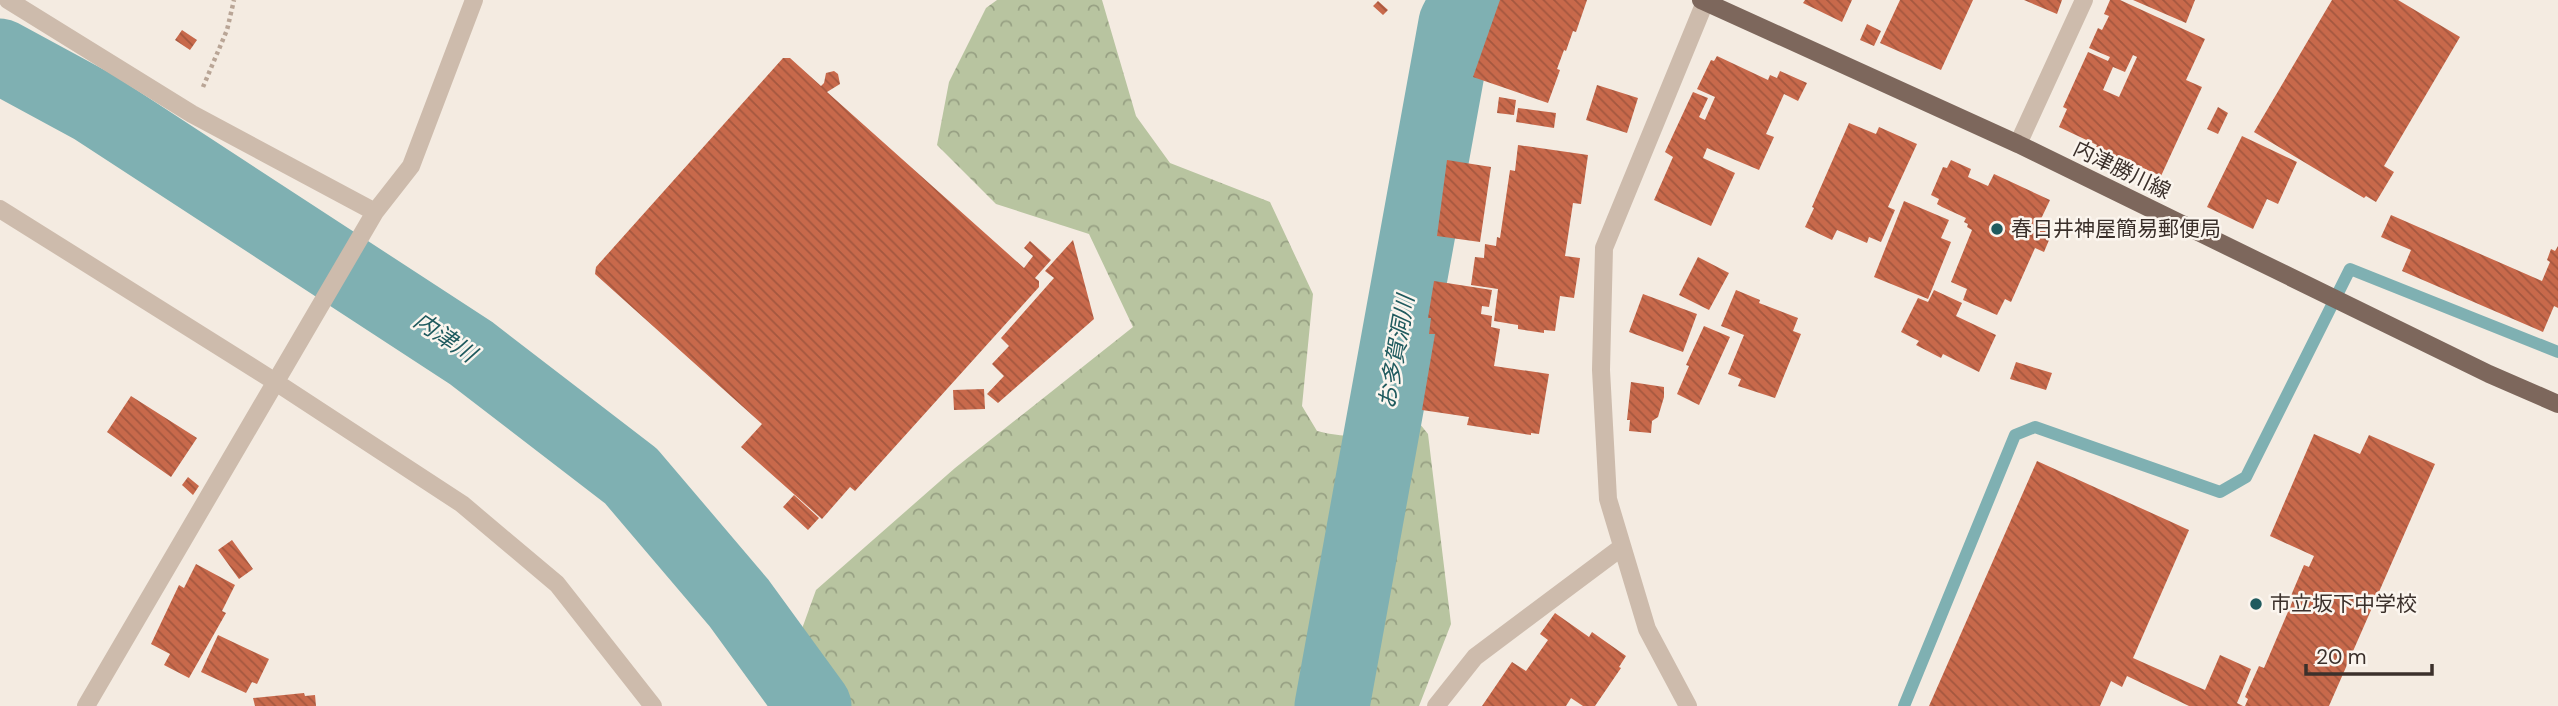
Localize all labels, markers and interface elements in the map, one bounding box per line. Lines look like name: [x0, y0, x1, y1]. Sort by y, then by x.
street label: 内津勝川線: [2069, 134, 2175, 206]
place label: 春日井神屋簡易郵便局: [2011, 215, 2221, 243]
marker: 春日井神屋簡易郵便局: [1989, 221, 2005, 237]
water label: お多賀洞川: [1371, 290, 1421, 411]
water label: 内津川: [408, 305, 484, 370]
place label: 市立坂下中学校: [2270, 590, 2417, 618]
marker: 市立坂下中学校: [2248, 596, 2264, 612]
scale bar: [2306, 632, 2432, 676]
text: 20 m: [2316, 643, 2367, 671]

